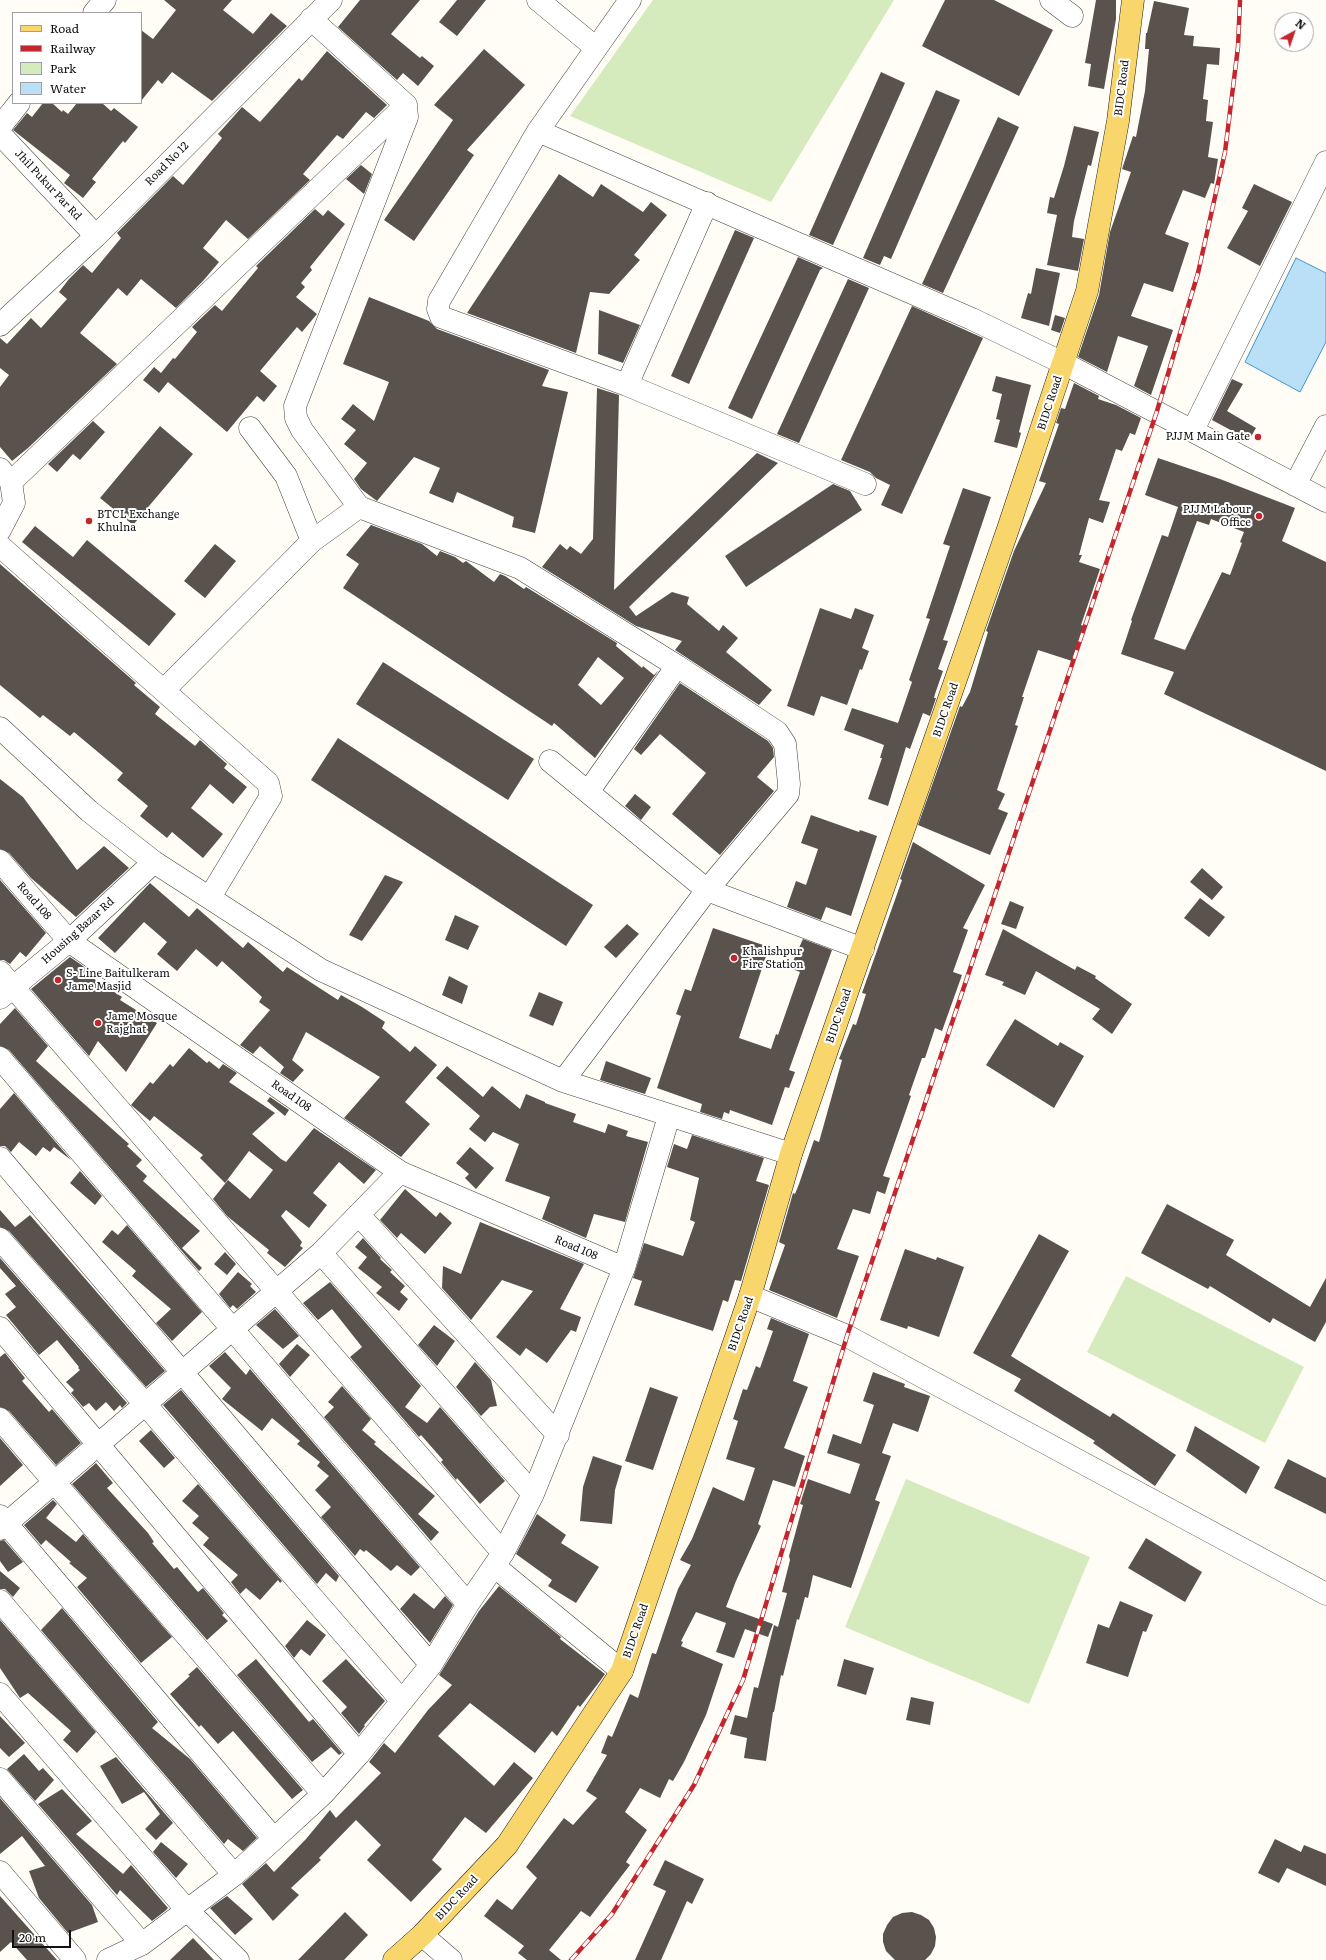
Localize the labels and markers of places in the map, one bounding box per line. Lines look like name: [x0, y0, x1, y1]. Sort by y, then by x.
place label: PJJM Main Gate: [1166, 430, 1250, 444]
marker: PJJM Main Gate: [1253, 432, 1263, 442]
place label: PJJM Labour Office: [1183, 503, 1251, 529]
place label: BTCL Exchange Khulna: [97, 508, 179, 534]
marker: PJJM Labour Office: [1254, 511, 1264, 521]
marker: BTCL Exchange Khulna: [84, 516, 94, 526]
place label: Khalishpur Fire Station: [742, 945, 804, 971]
marker: Khalishpur Fire Station: [729, 953, 739, 963]
place label: S- Line Baitulkeram Jame Masjid: [66, 967, 170, 993]
marker: S- Line Baitulkeram Jame Masjid: [53, 975, 63, 985]
place label: Jame Mosque Rajghat: [106, 1010, 177, 1036]
marker: Jame Mosque Rajghat: [93, 1018, 103, 1028]

